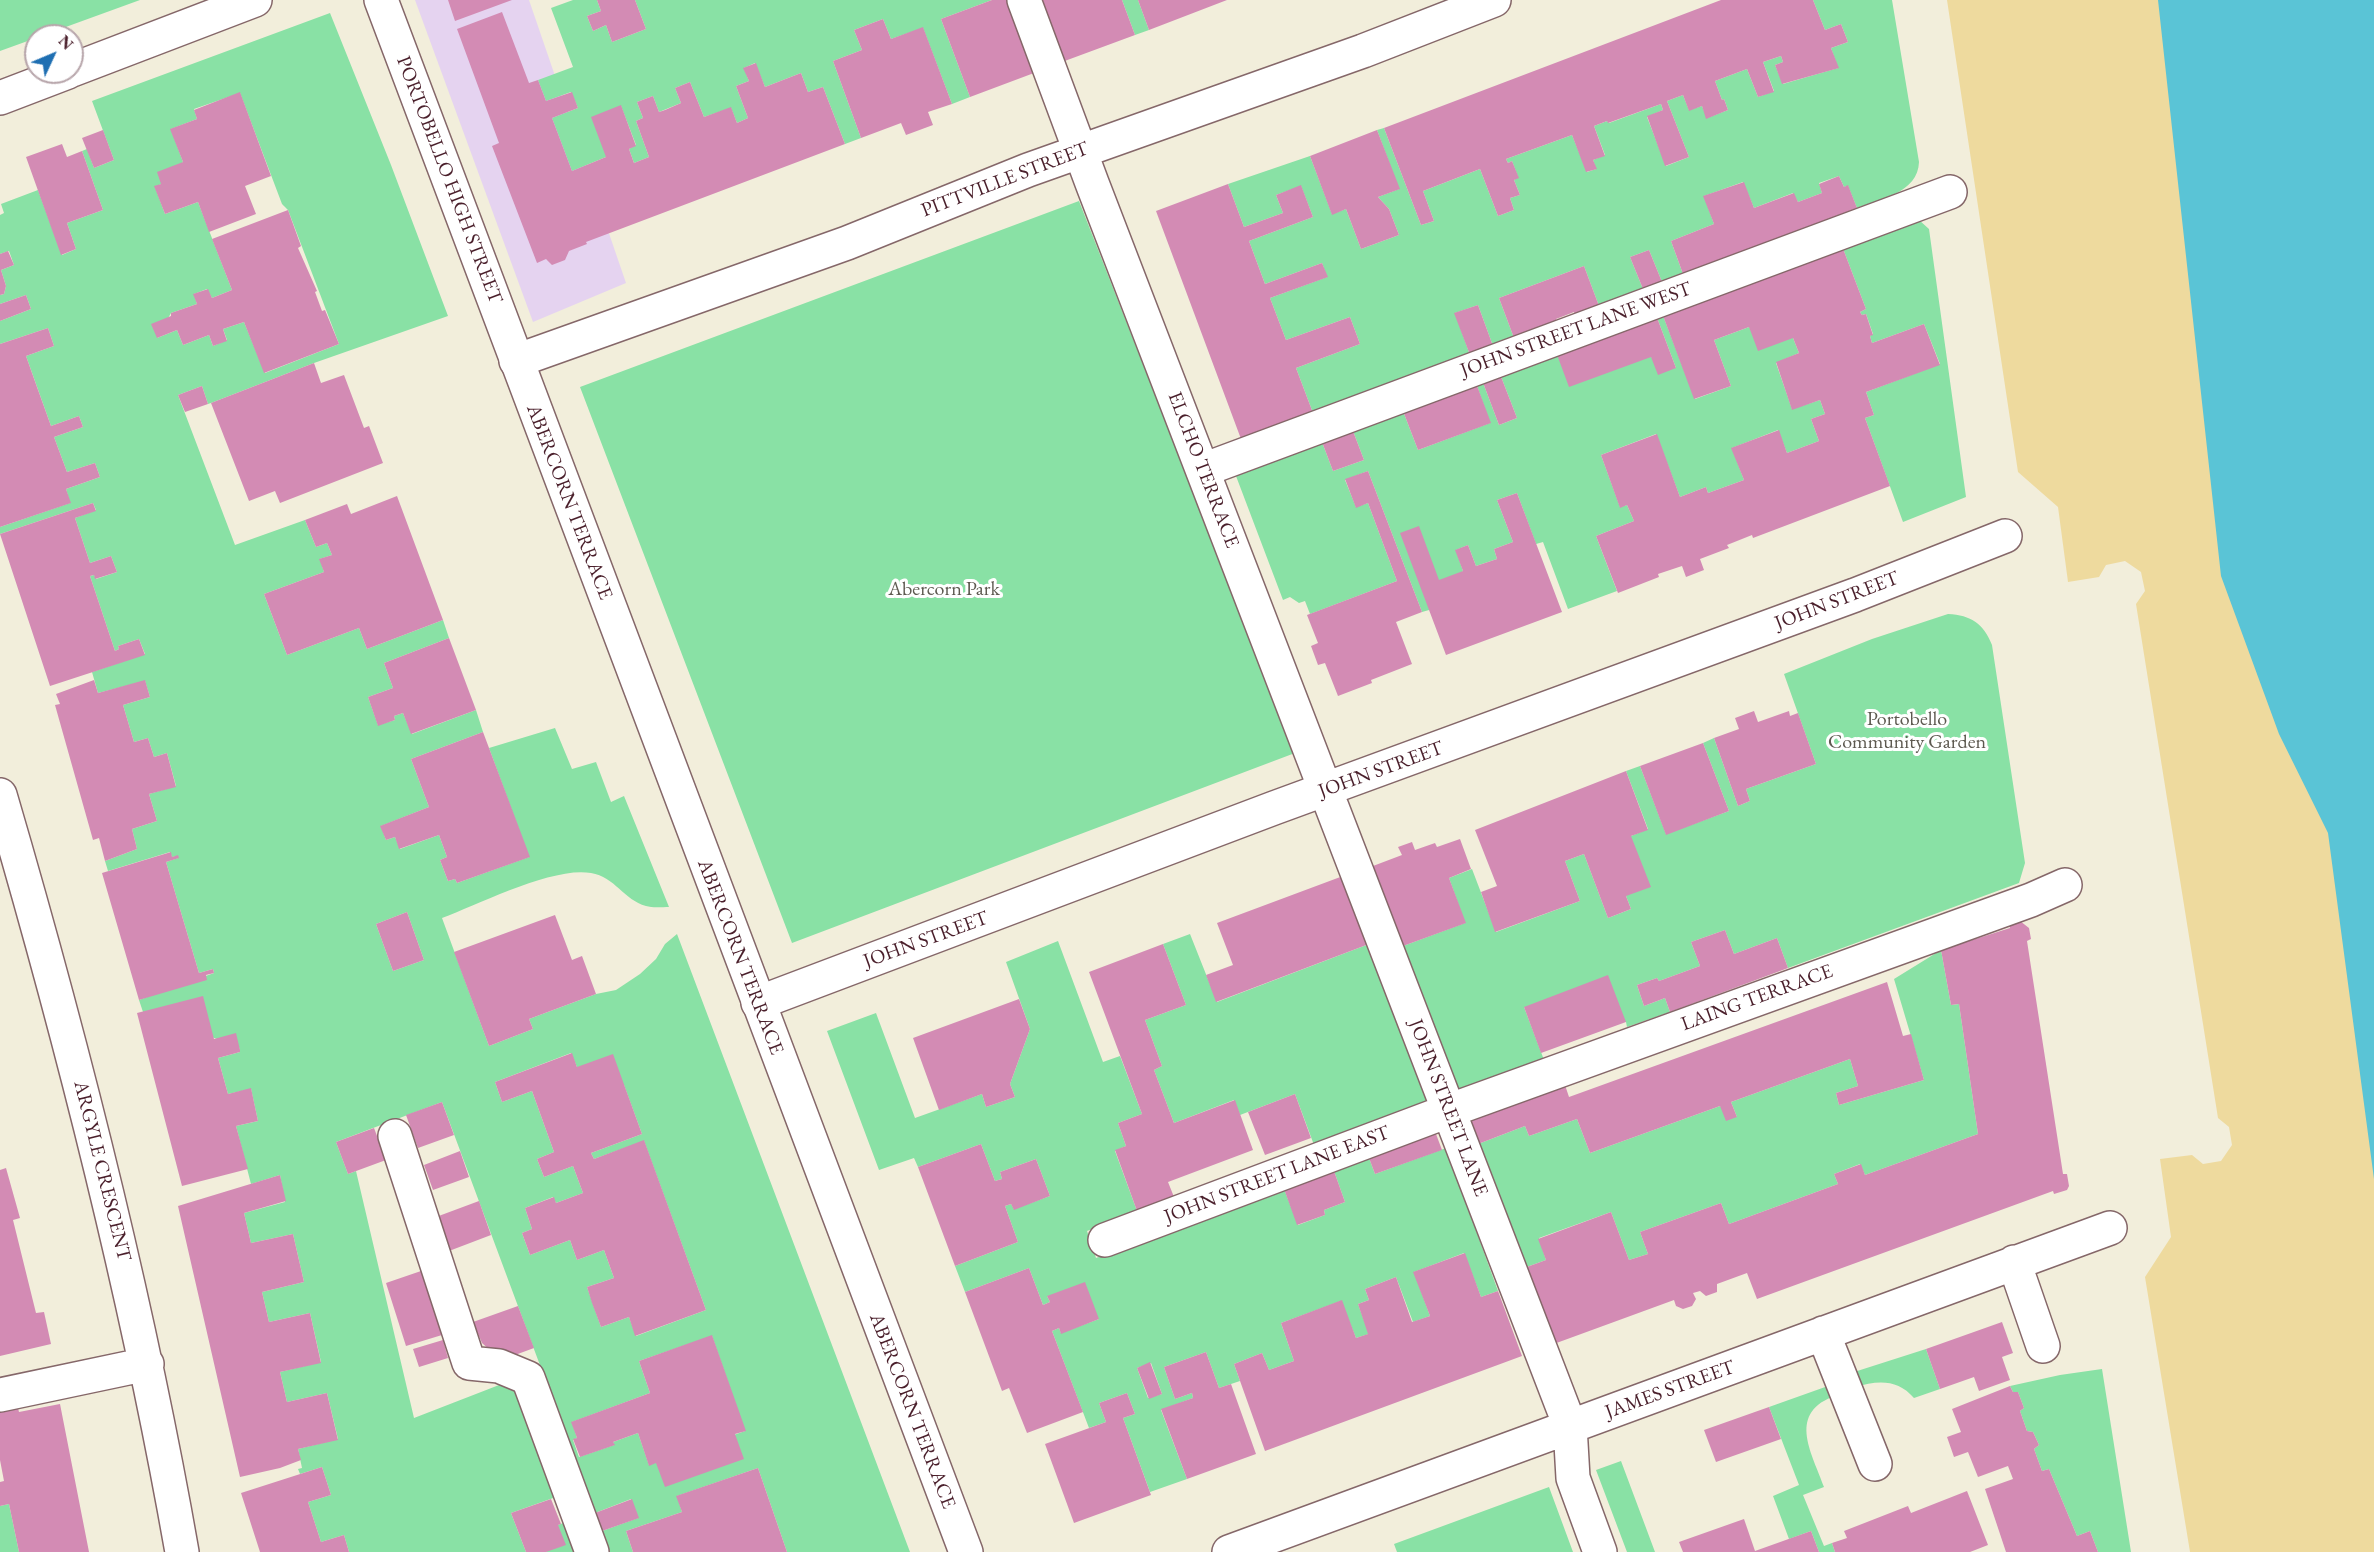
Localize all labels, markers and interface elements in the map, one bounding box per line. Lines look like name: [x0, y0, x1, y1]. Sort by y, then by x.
north arrow: [24, 24, 84, 84]
text: N: [54, 31, 78, 54]
street label: PORTOBELLO HIGH STREET: [391, 53, 507, 307]
street label: PITTVILLE STREET: [918, 137, 1092, 223]
street label: JOHN STREET LANE WEST: [1457, 277, 1695, 383]
street label: ELCHO TERRACE: [1162, 389, 1244, 551]
street label: ABERCORN TERRACE: [521, 401, 617, 603]
street label: JOHN STREET: [1772, 566, 1902, 636]
park label: Abercorn Park: [888, 578, 1000, 602]
park label: Portobello Community Garden: [1828, 708, 1986, 755]
street label: JOHN STREET: [1315, 736, 1447, 804]
street label: ABERCORN TERRACE: [692, 856, 788, 1058]
street label: JOHN STREET: [860, 906, 992, 974]
street label: LAING TERRACE: [1678, 959, 1836, 1037]
street label: JOHN STREET LANE: [1403, 1016, 1493, 1200]
street label: ARGYLE CRESCENT: [68, 1078, 136, 1264]
street label: JOHN STREET LANE EAST: [1161, 1121, 1393, 1229]
street label: ABERCORN TERRACE: [864, 1310, 960, 1512]
street label: JAMES STREET: [1602, 1355, 1738, 1425]

